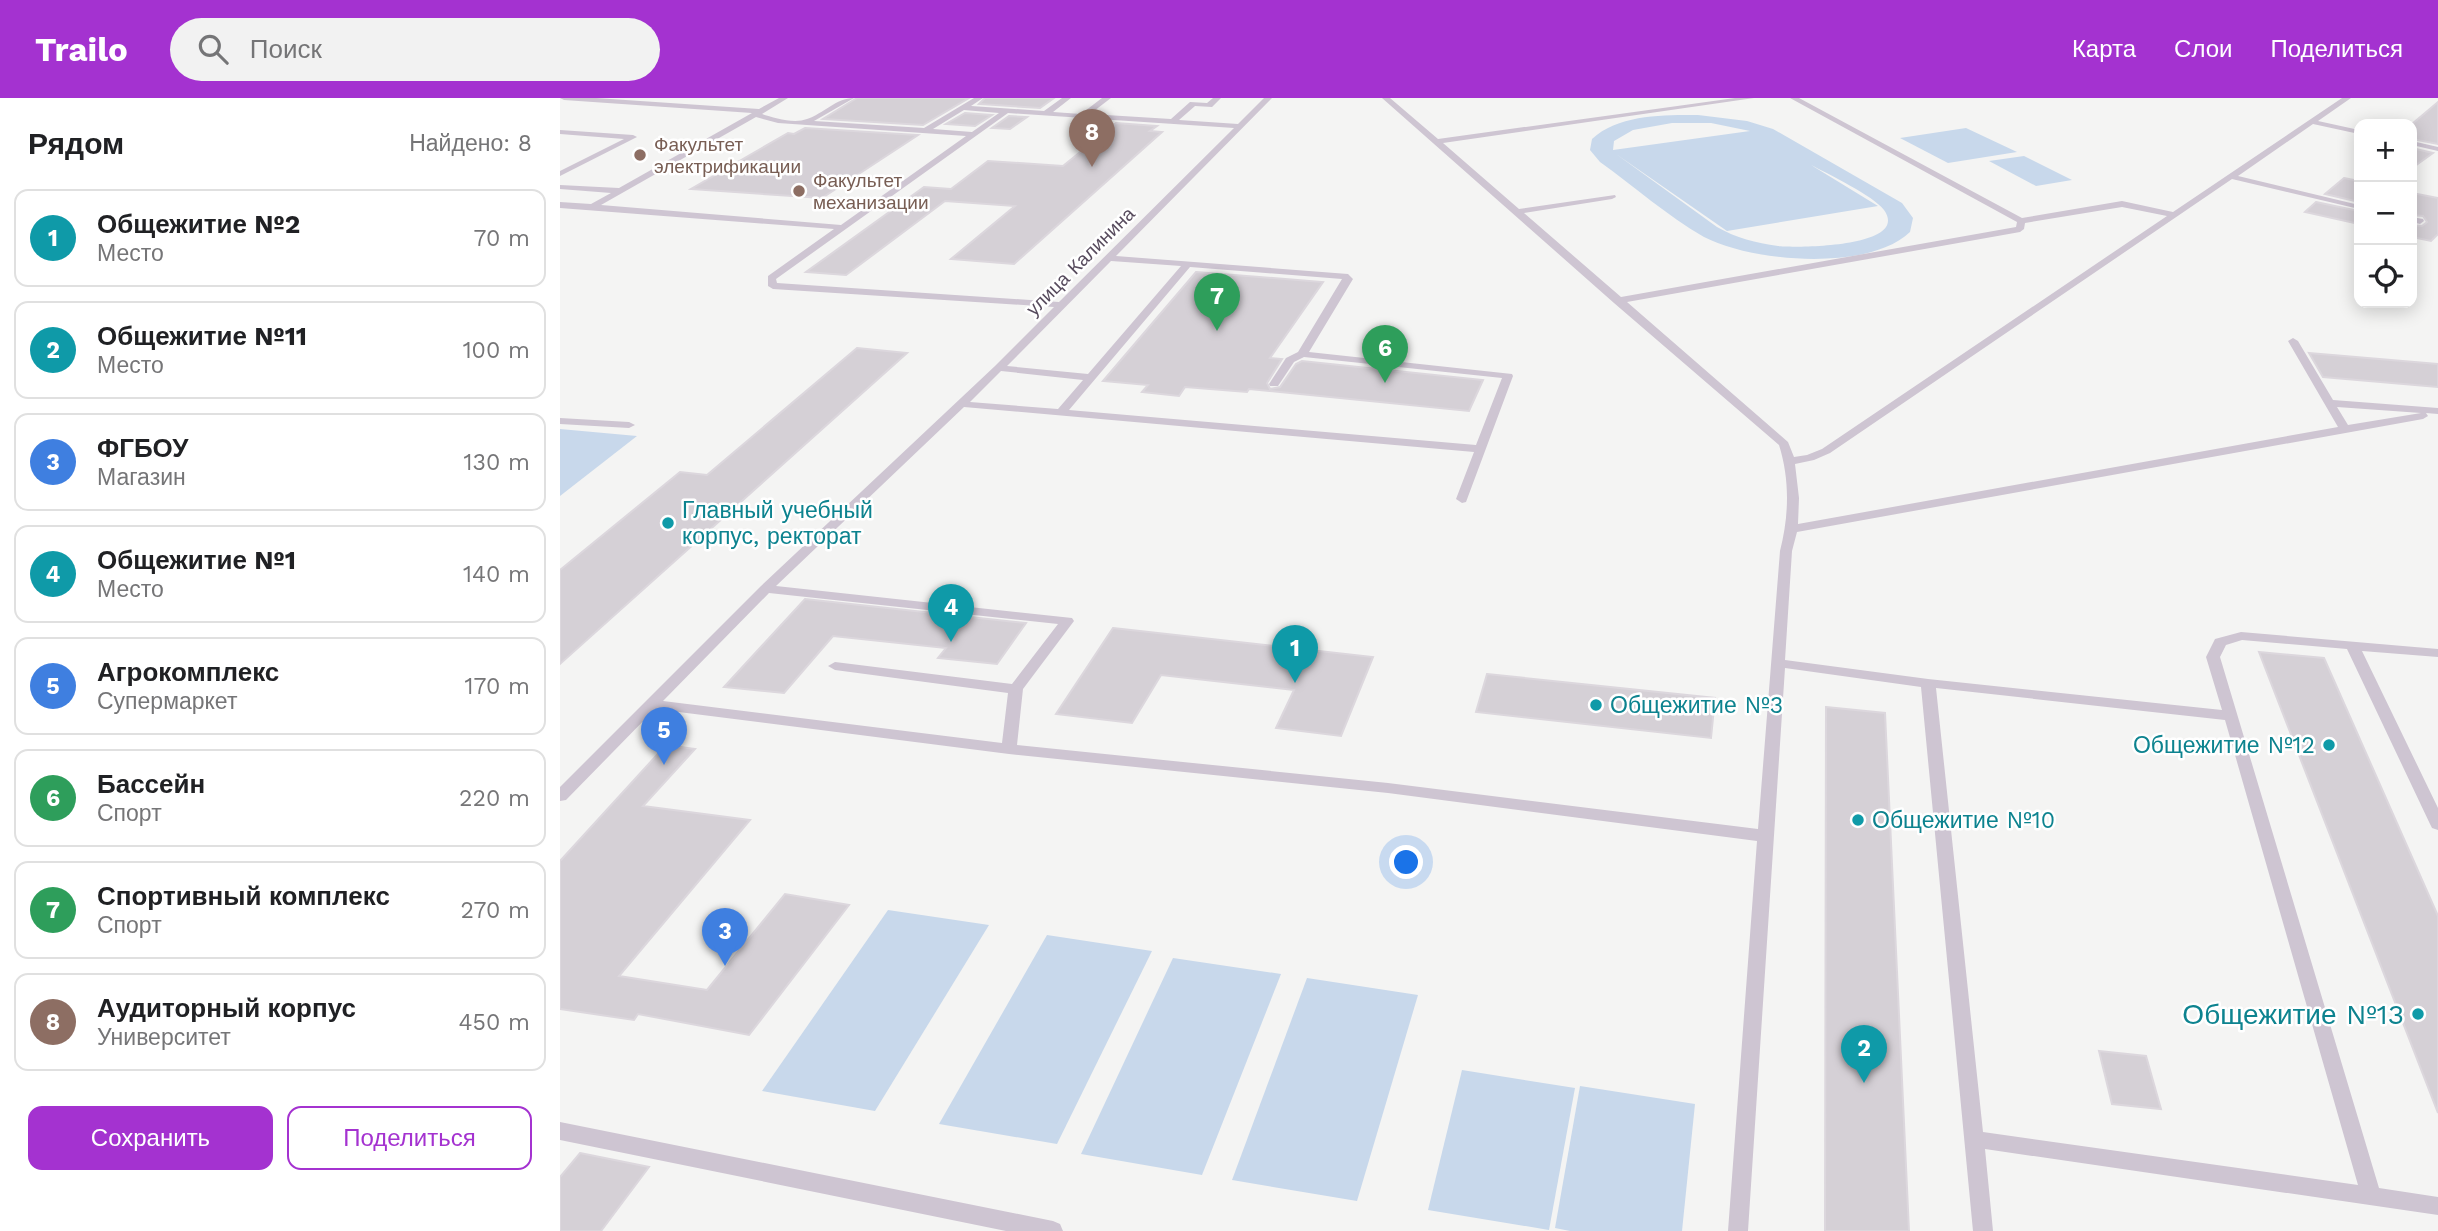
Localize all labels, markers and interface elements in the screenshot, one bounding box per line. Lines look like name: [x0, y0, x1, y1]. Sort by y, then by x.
search box: [170, 18, 660, 81]
text: Trailo: [35, 30, 128, 69]
icon: search: [194, 30, 232, 68]
text: Поиск: [250, 34, 322, 64]
text: Карта: [2072, 35, 2136, 63]
text: Слои: [2174, 35, 2232, 63]
text: Поделиться: [2270, 35, 2403, 63]
pin: 8: [1069, 109, 1115, 167]
map controls: [2354, 119, 2417, 308]
button: +: [2354, 119, 2417, 182]
text: Рядом: [28, 126, 124, 161]
text: Найдено: 8: [409, 130, 532, 157]
place label: Факультет электрификации: [654, 133, 801, 178]
marker: Факультет электрификации: [632, 147, 648, 163]
place label: Факультет механизации: [813, 169, 929, 214]
button: −: [2354, 182, 2417, 245]
marker: Факультет механизации: [791, 183, 807, 199]
street label: улица Калинина: [1021, 202, 1140, 320]
text: Общежитие №2: [97, 209, 300, 239]
text: 1: [48, 225, 58, 252]
text: 70 m: [473, 225, 530, 252]
text: Место: [97, 240, 164, 267]
button: locate: [2354, 245, 2417, 308]
pin: 7: [1194, 273, 1240, 331]
text: Общежитие №11: [97, 321, 307, 351]
pin: 6: [1362, 325, 1408, 383]
text: 2: [46, 337, 60, 364]
text: 100 m: [463, 337, 530, 364]
text: Место: [97, 352, 164, 379]
text: ФГБОУ: [97, 433, 188, 463]
text: 3: [46, 449, 60, 476]
text: 130 m: [464, 449, 530, 476]
text: Магазин: [97, 464, 186, 491]
place label: Главный учебный корпус, ректорат: [682, 497, 873, 550]
marker: Главный учебный корпус, ректорат: [660, 515, 676, 531]
text: Общежитие №1: [97, 545, 296, 575]
text: 4: [46, 561, 60, 588]
text: 140 m: [463, 561, 530, 588]
text: Место: [97, 576, 164, 603]
pin: 4: [928, 584, 974, 642]
pin: 1: [1272, 625, 1318, 683]
text: Агрокомплекс: [97, 657, 279, 687]
text: 5: [46, 673, 60, 700]
text: 170 m: [465, 673, 530, 700]
text: Супермаркет: [97, 688, 237, 715]
place label: Общежитие №3: [1610, 692, 1783, 719]
marker: Общежитие №3: [1588, 697, 1604, 713]
pin: 5: [641, 707, 687, 765]
place label: Общежитие №12: [2133, 732, 2315, 759]
marker: Общежитие №12: [2321, 737, 2337, 753]
text: Бассейн: [97, 769, 205, 799]
text: 6: [46, 785, 60, 812]
text: 220 m: [459, 785, 530, 812]
text: Спорт: [97, 800, 162, 827]
place label: Общежитие №10: [1872, 807, 2055, 834]
marker: Общежитие №10: [1850, 812, 1866, 828]
your location: [1389, 845, 1423, 879]
text: Спортивный комплекс: [97, 881, 390, 911]
text: 7: [46, 897, 60, 924]
text: 270 m: [461, 897, 530, 924]
pin: 3: [702, 908, 748, 966]
text: Спорт: [97, 912, 162, 939]
text: Аудиторный корпус: [97, 993, 356, 1023]
place label: Общежитие №13: [2182, 998, 2404, 1031]
marker: Общежитие №13: [2410, 1006, 2426, 1022]
text: 8: [46, 1009, 60, 1036]
text: 450 m: [458, 1009, 530, 1036]
text: Университет: [97, 1024, 231, 1051]
pin: 2: [1841, 1025, 1887, 1083]
button: Сохранить: [28, 1106, 273, 1170]
button: Поделиться: [287, 1106, 532, 1170]

